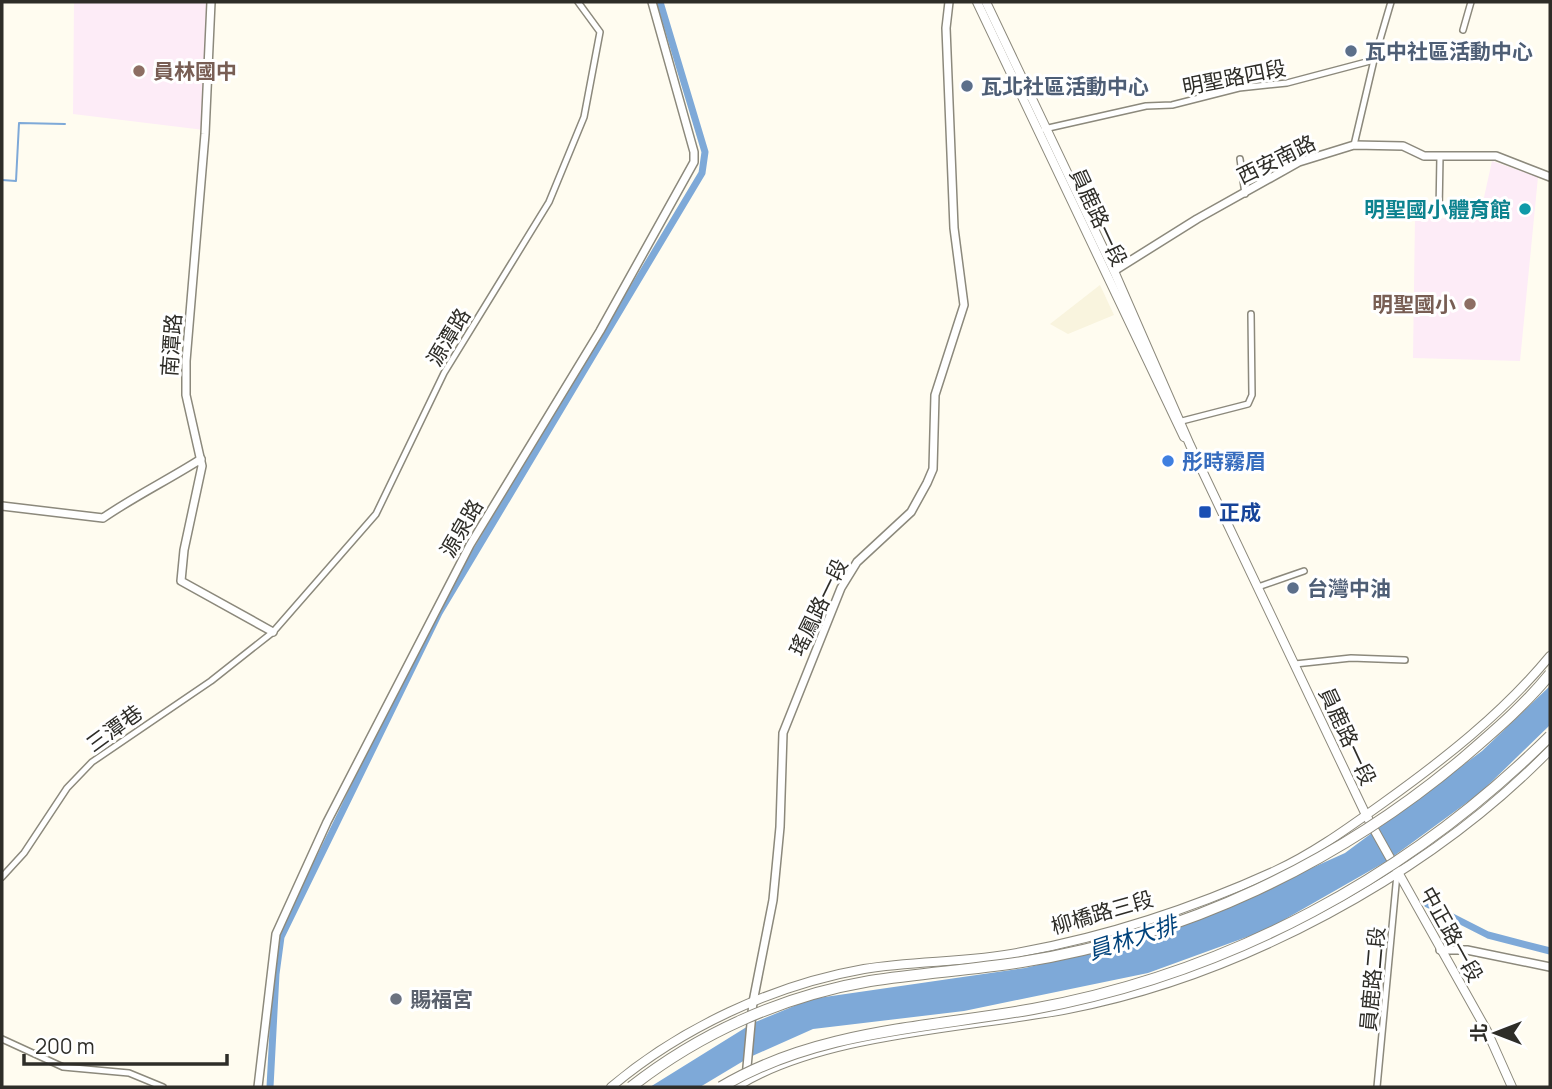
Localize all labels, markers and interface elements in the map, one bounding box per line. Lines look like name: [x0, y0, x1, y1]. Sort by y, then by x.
place label: 瓦中社區活動中心: [1365, 37, 1533, 65]
marker: 瓦中社區活動中心: [1343, 43, 1359, 59]
street label: 明聖路四段: [1180, 53, 1288, 101]
place label: 員林國中: [153, 57, 237, 85]
marker: 員林國中: [131, 63, 147, 79]
place label: 瓦北社區活動中心: [981, 72, 1149, 100]
marker: 瓦北社區活動中心: [959, 78, 975, 94]
street label: 西安南路: [1232, 128, 1320, 190]
street label: 員鹿路一段: [1064, 164, 1134, 270]
place label: 明聖國小體育館: [1364, 195, 1511, 223]
marker: 明聖國小體育館: [1517, 201, 1533, 217]
place label: 明聖國小: [1372, 290, 1456, 318]
marker: 明聖國小: [1462, 296, 1478, 312]
street label: 源潭路: [420, 303, 476, 371]
street label: 南潭路: [155, 313, 187, 377]
place label: 彤時霧眉: [1182, 447, 1266, 475]
marker: 彤時霧眉: [1160, 453, 1176, 469]
street label: 源泉路: [433, 494, 489, 562]
place label: 正成: [1219, 498, 1261, 526]
marker: 正成: [1197, 504, 1213, 520]
street label: 瑤鳳路一段: [782, 554, 854, 660]
place label: 台灣中油: [1307, 574, 1391, 602]
marker: 台灣中油: [1285, 580, 1301, 596]
street label: 員鹿路一段: [1313, 683, 1383, 789]
street label: 三潭巷: [80, 698, 148, 758]
street label: 中正路一段: [1414, 881, 1490, 987]
street label: 柳橋路三段: [1048, 884, 1156, 940]
water label: 員林大排: [1083, 907, 1184, 966]
street label: 員鹿路二段: [1353, 925, 1391, 1033]
place label: 賜福宮: [410, 985, 473, 1013]
marker: 賜福宮: [388, 991, 404, 1007]
north arrow: [1461, 998, 1531, 1068]
scale bar: [24, 1023, 228, 1066]
text: 北: [1466, 1023, 1492, 1043]
text: 200 m: [35, 1032, 95, 1060]

